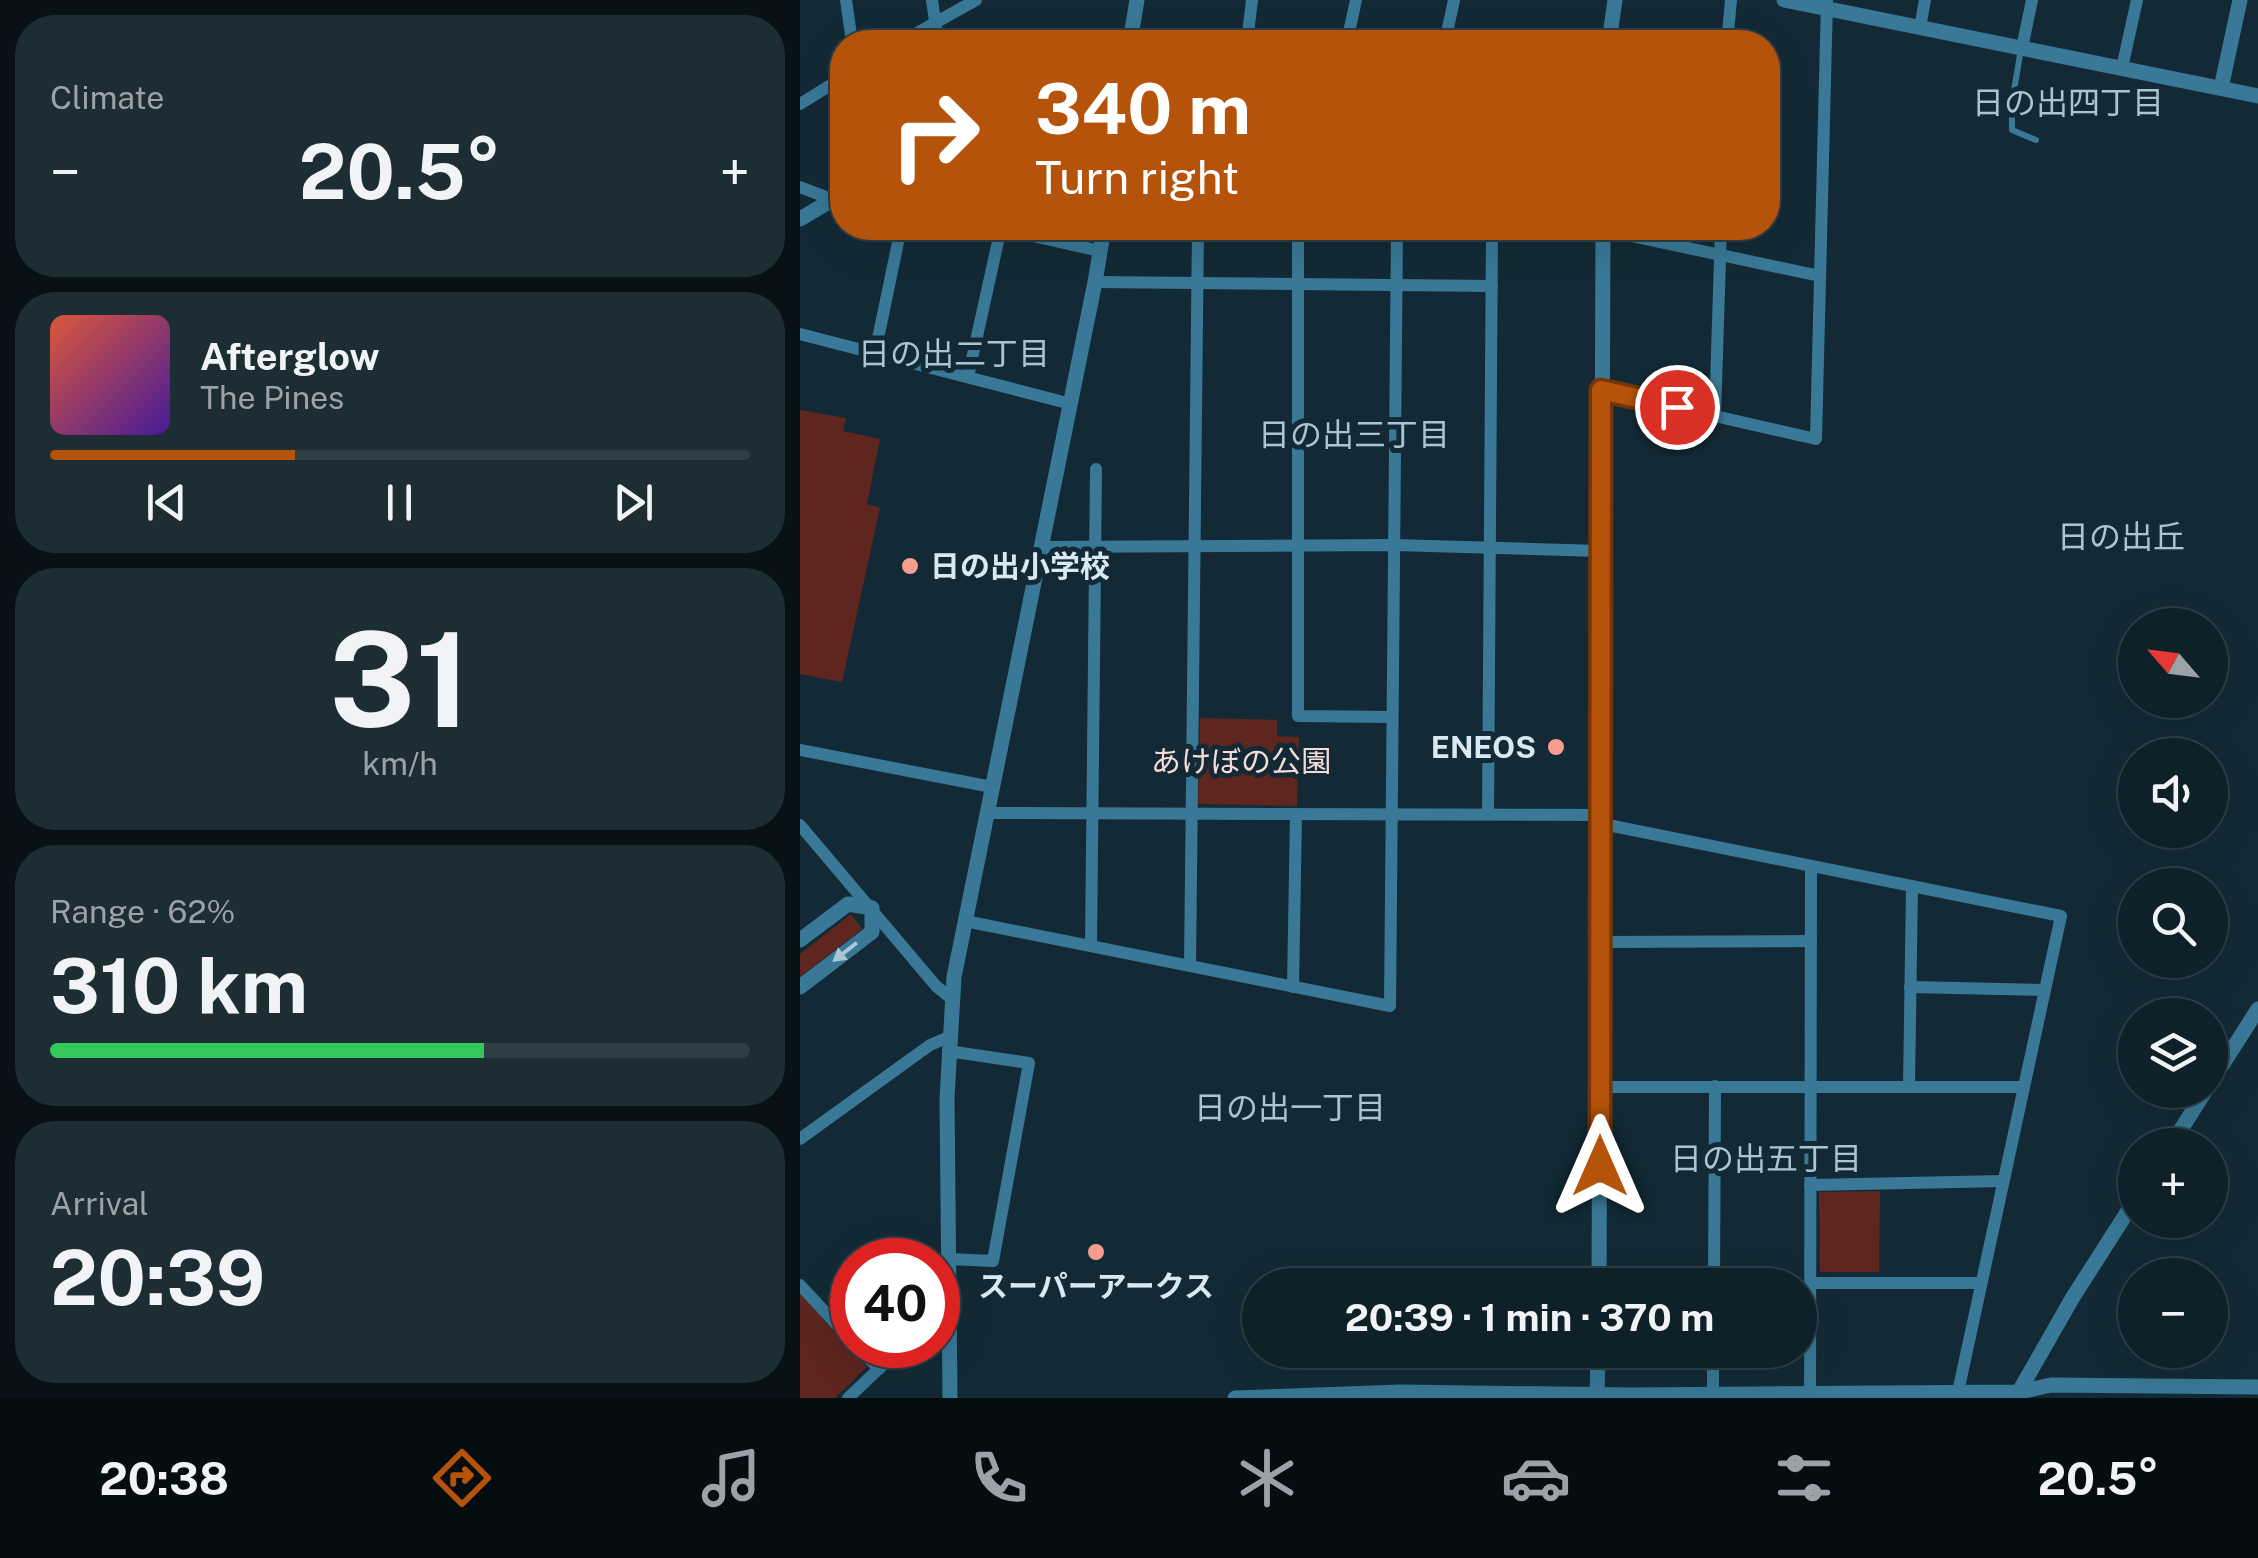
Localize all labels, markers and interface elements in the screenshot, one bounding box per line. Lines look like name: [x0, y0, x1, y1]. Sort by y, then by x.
text: 340 m: [1035, 67, 1251, 150]
icon: right: [870, 70, 1000, 200]
text: Climate: [50, 79, 164, 116]
district label: 日の出四丁目: [1972, 84, 2164, 121]
text: 20.5°: [299, 128, 501, 216]
text: −: [50, 140, 81, 204]
text: +: [719, 140, 750, 204]
text: Turn right: [1035, 151, 1239, 204]
text: Afterglow: [200, 334, 380, 379]
district label: 日の出二丁目: [858, 335, 1050, 372]
pin: [1635, 365, 1720, 450]
text: The Pines: [200, 379, 344, 416]
icon: arrive: [1650, 380, 1705, 435]
district label: 日の出三丁目: [1258, 416, 1450, 453]
icon: previous: [139, 475, 194, 530]
icon: pause: [372, 475, 427, 530]
icon: next: [606, 475, 661, 530]
district label: 日の出丘: [2057, 518, 2185, 555]
place label: 日の出小学校: [930, 548, 1110, 584]
marker: 日の出小学校: [899, 555, 921, 577]
text: 31: [329, 604, 471, 756]
north arrow: [2118, 608, 2228, 718]
map controls: [2118, 608, 2228, 1368]
place label: ENEOS: [1431, 729, 1536, 765]
marker: ENEOS: [1545, 736, 1567, 758]
button: sound: [2118, 738, 2228, 848]
park label: あけぼの公園: [1151, 743, 1331, 779]
text: km/h: [362, 745, 438, 782]
button: search: [2118, 868, 2228, 978]
text: Range · 62%: [50, 893, 235, 930]
text: 310 km: [50, 942, 308, 1030]
one-way arrow: [832, 942, 858, 962]
button: layers: [2118, 998, 2228, 1108]
district label: 日の出一丁目: [1194, 1089, 1386, 1126]
position arrow: [1548, 1114, 1652, 1218]
button: +: [2118, 1128, 2228, 1238]
district label: 日の出五丁目: [1670, 1140, 1862, 1177]
text: Arrival: [50, 1185, 149, 1222]
text: 20:39: [50, 1234, 265, 1322]
speed limit sign: 40: [830, 1238, 960, 1368]
marker: スーパーアークス: [1085, 1241, 1107, 1263]
button: −: [2118, 1258, 2228, 1368]
place label: スーパーアークス: [978, 1268, 1214, 1304]
text: 20:39 · 1 min · 370 m: [1345, 1295, 1714, 1340]
icon: directions: [427, 1443, 497, 1513]
icon: music: [696, 1443, 766, 1513]
icon: phone: [964, 1443, 1034, 1513]
icon: climate: [1232, 1443, 1302, 1513]
icon: car: [1501, 1443, 1571, 1513]
icon: filters: [1769, 1443, 1839, 1513]
text: 20:38: [99, 1452, 229, 1505]
text: 20.5°: [2037, 1452, 2159, 1505]

